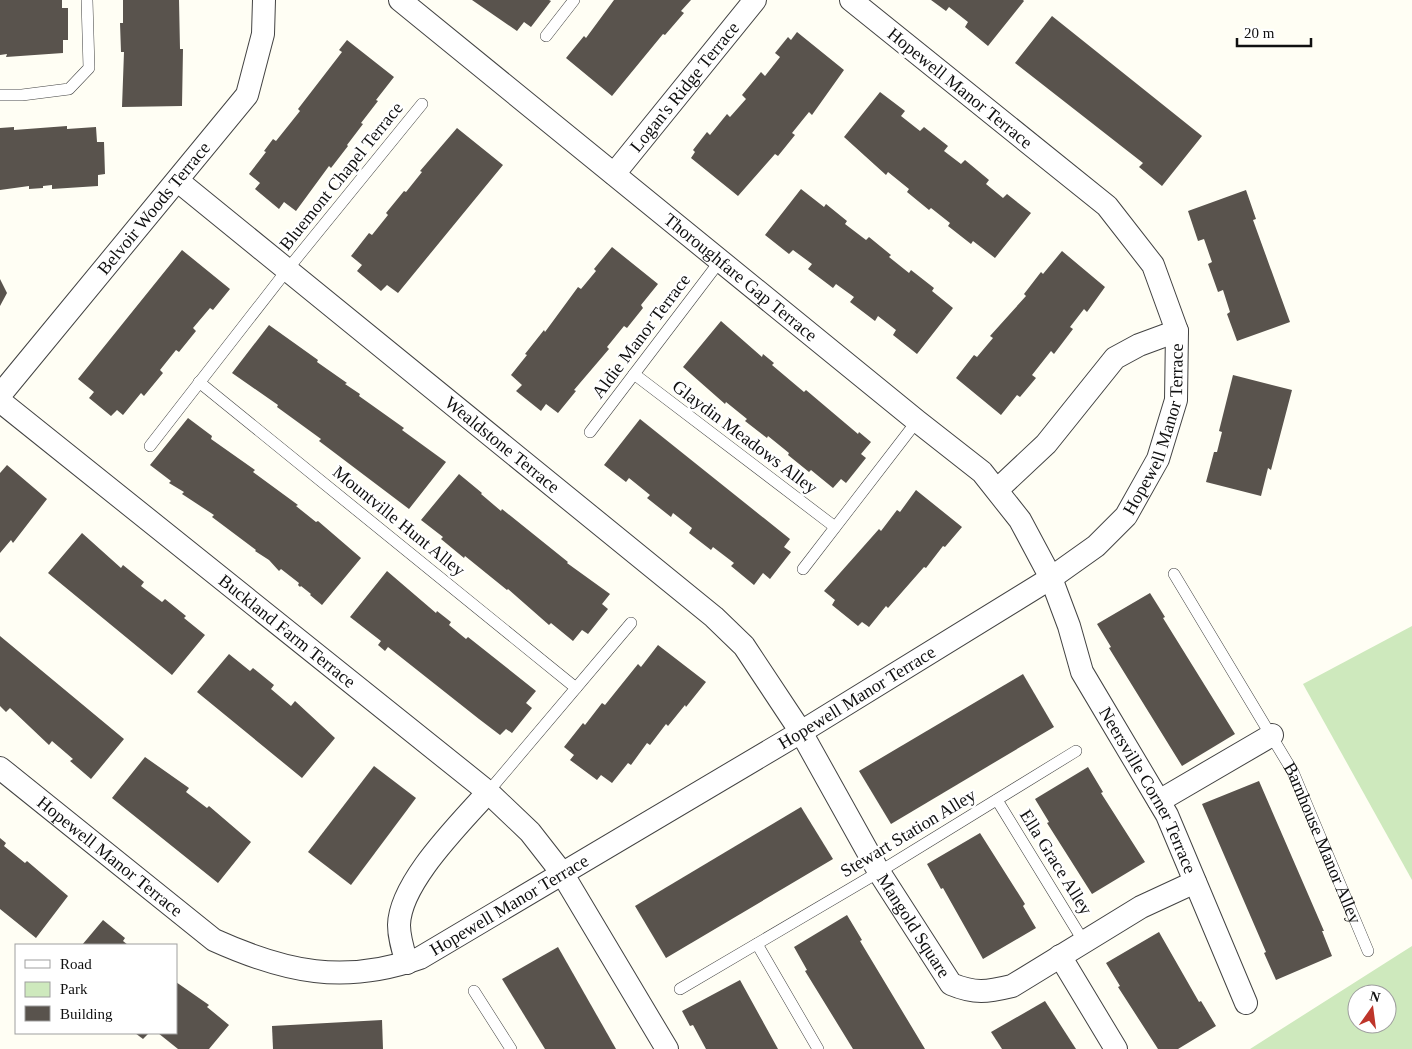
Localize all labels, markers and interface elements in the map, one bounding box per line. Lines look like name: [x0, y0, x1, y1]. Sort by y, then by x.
scale bar: [1237, 15, 1311, 47]
street label: Logan's Ridge Terrace: [626, 18, 743, 156]
street label: Hopewell Manor Terrace: [884, 23, 1036, 153]
text: 20 m: [1244, 25, 1275, 41]
street label: Bluemont Chapel Terrace: [275, 98, 407, 254]
street label: Belvoir Woods Terrace: [93, 138, 214, 279]
street label: Thoroughfare Gap Terrace: [660, 209, 821, 345]
street label: Aldie Manor Terrace: [588, 270, 694, 402]
street label: Hopewell Manor Terrace: [1119, 343, 1187, 518]
street label: Glaydin Meadows Alley: [669, 376, 821, 498]
street label: Wealdstone Terrace: [441, 392, 563, 497]
street label: Mountville Hunt Alley: [329, 462, 469, 580]
street label: Buckland Farm Terrace: [215, 570, 360, 692]
street label: Hopewell Manor Terrace: [775, 642, 939, 753]
street label: Neersville Corner Terrace: [1095, 703, 1200, 876]
street label: Barnhouse Manor Alley: [1280, 759, 1365, 927]
street label: Stewart Station Alley: [837, 785, 979, 881]
street label: Hopewell Manor Terrace: [33, 792, 187, 921]
street label: Ella Grace Alley: [1016, 806, 1096, 918]
street label: Hopewell Manor Terrace: [426, 851, 592, 960]
street label: Mangold Square: [873, 870, 954, 981]
legend: [15, 944, 178, 1034]
text: Road: [60, 956, 92, 972]
text: Park: [60, 981, 88, 997]
north arrow: [1347, 984, 1397, 1034]
text: N: [1368, 988, 1382, 1005]
text: Building: [60, 1006, 113, 1022]

